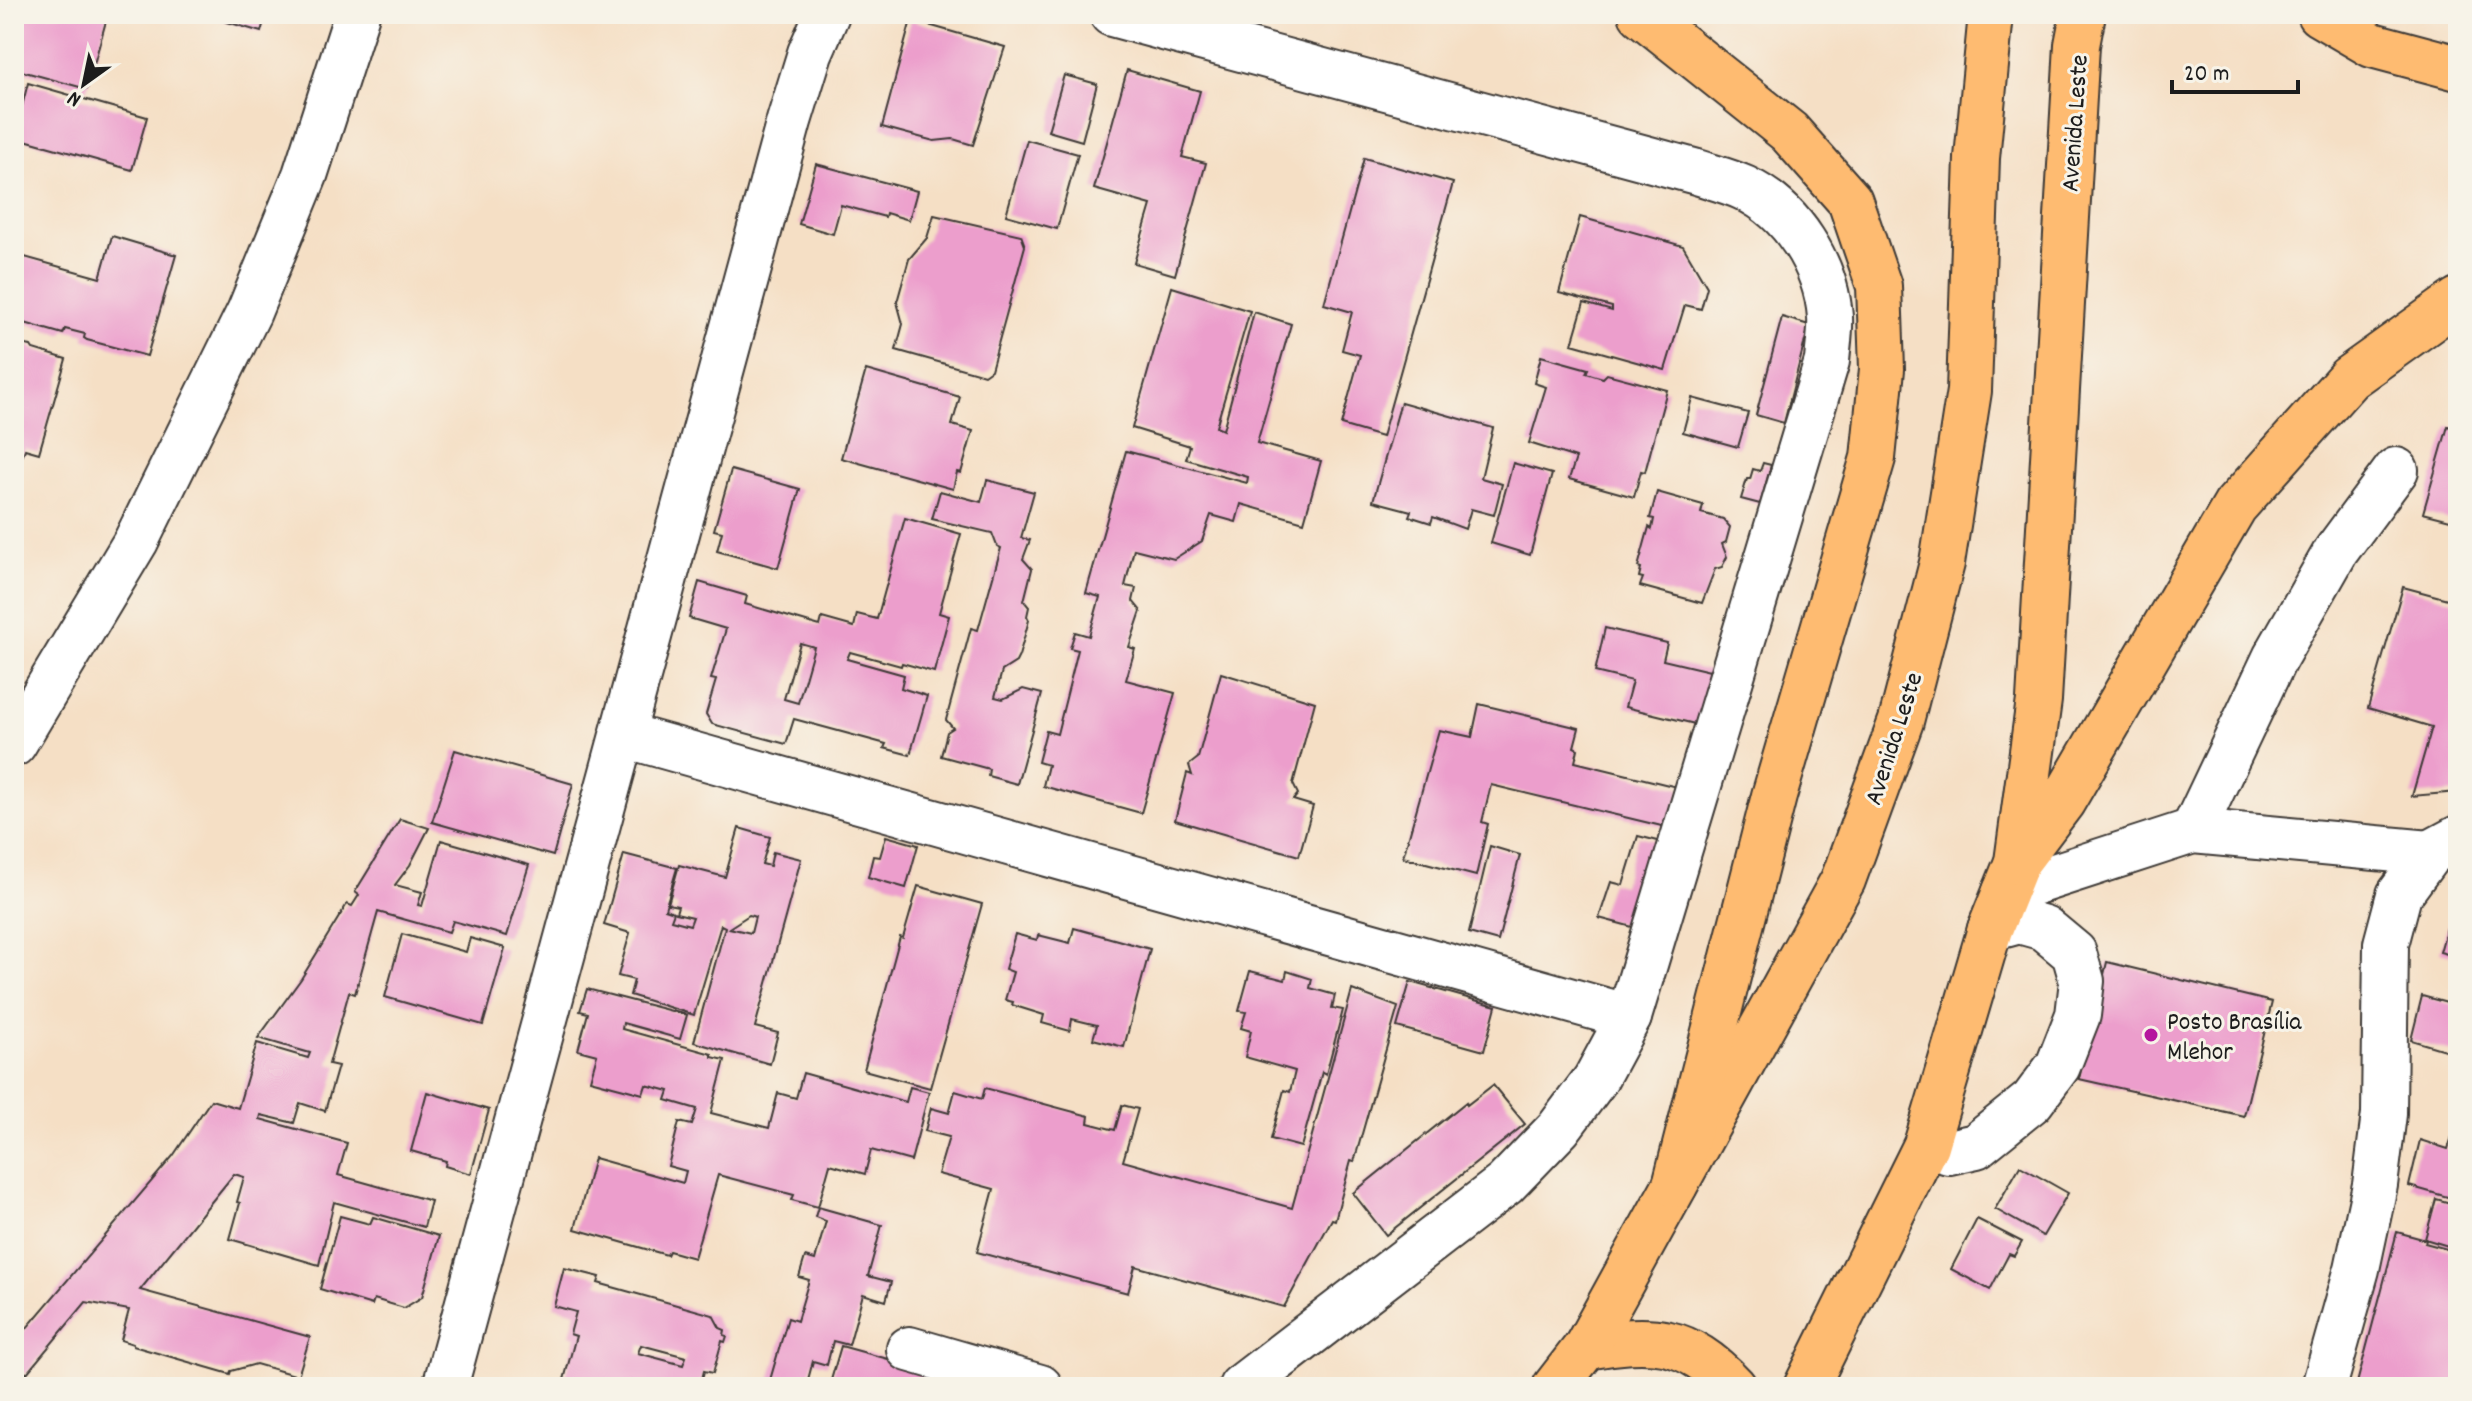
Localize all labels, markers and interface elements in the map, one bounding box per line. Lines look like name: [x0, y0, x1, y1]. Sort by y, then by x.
north arrow: [44, 44, 124, 124]
scale bar: [2172, 44, 2298, 94]
street label: Avenida Leste: [2053, 53, 2100, 193]
text: 20 m: [2184, 58, 2230, 92]
text: N: [62, 82, 88, 114]
street label: Avenida Leste: [1856, 668, 1934, 810]
place label: Posto Brasília Mlehor: [2167, 1005, 2302, 1072]
marker: Posto Brasília Mlehor: [2142, 1026, 2160, 1044]

